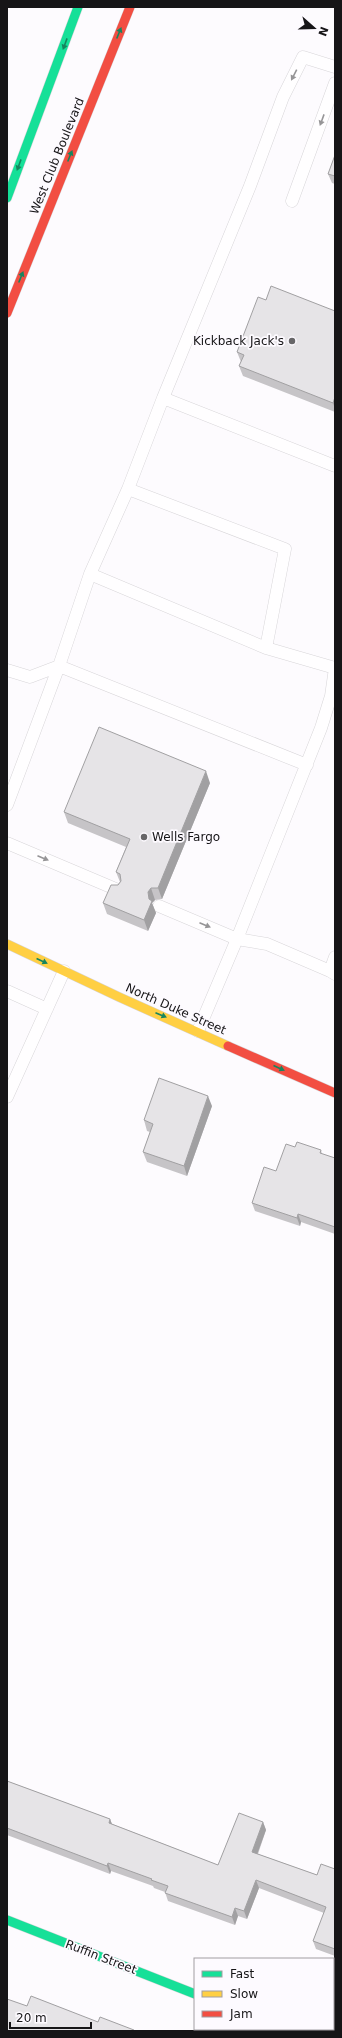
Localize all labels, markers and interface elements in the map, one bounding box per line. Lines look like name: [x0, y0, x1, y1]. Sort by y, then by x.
north arrow: [294, 8, 334, 48]
text: N: [315, 25, 331, 38]
one-way arrow: [116, 27, 122, 38]
one-way arrow: [61, 38, 67, 50]
one-way arrow: [291, 69, 298, 80]
street label: West Club Boulevard: [27, 96, 87, 216]
one-way arrow: [318, 114, 324, 126]
one-way arrow: [67, 150, 73, 162]
one-way arrow: [16, 160, 22, 172]
one-way arrow: [19, 271, 25, 283]
place label: Kickback Jack's: [193, 334, 284, 348]
marker: Kickback Jack's: [287, 336, 297, 346]
place label: Wells Fargo: [152, 830, 220, 844]
marker: Wells Fargo: [139, 832, 149, 842]
one-way arrow: [37, 855, 48, 861]
one-way arrow: [199, 923, 211, 929]
one-way arrow: [37, 958, 48, 964]
street label: North Duke Street: [124, 981, 229, 1038]
one-way arrow: [155, 1012, 166, 1018]
one-way arrow: [274, 1065, 285, 1071]
street label: Ruffin Street: [64, 1937, 139, 1977]
legend: [194, 1958, 334, 2030]
text: Fast: [230, 1967, 254, 1981]
text: Slow: [230, 1987, 258, 2001]
scale bar: [10, 2004, 91, 2030]
text: Jam: [229, 2007, 253, 2021]
text: 20 m: [16, 2011, 47, 2025]

